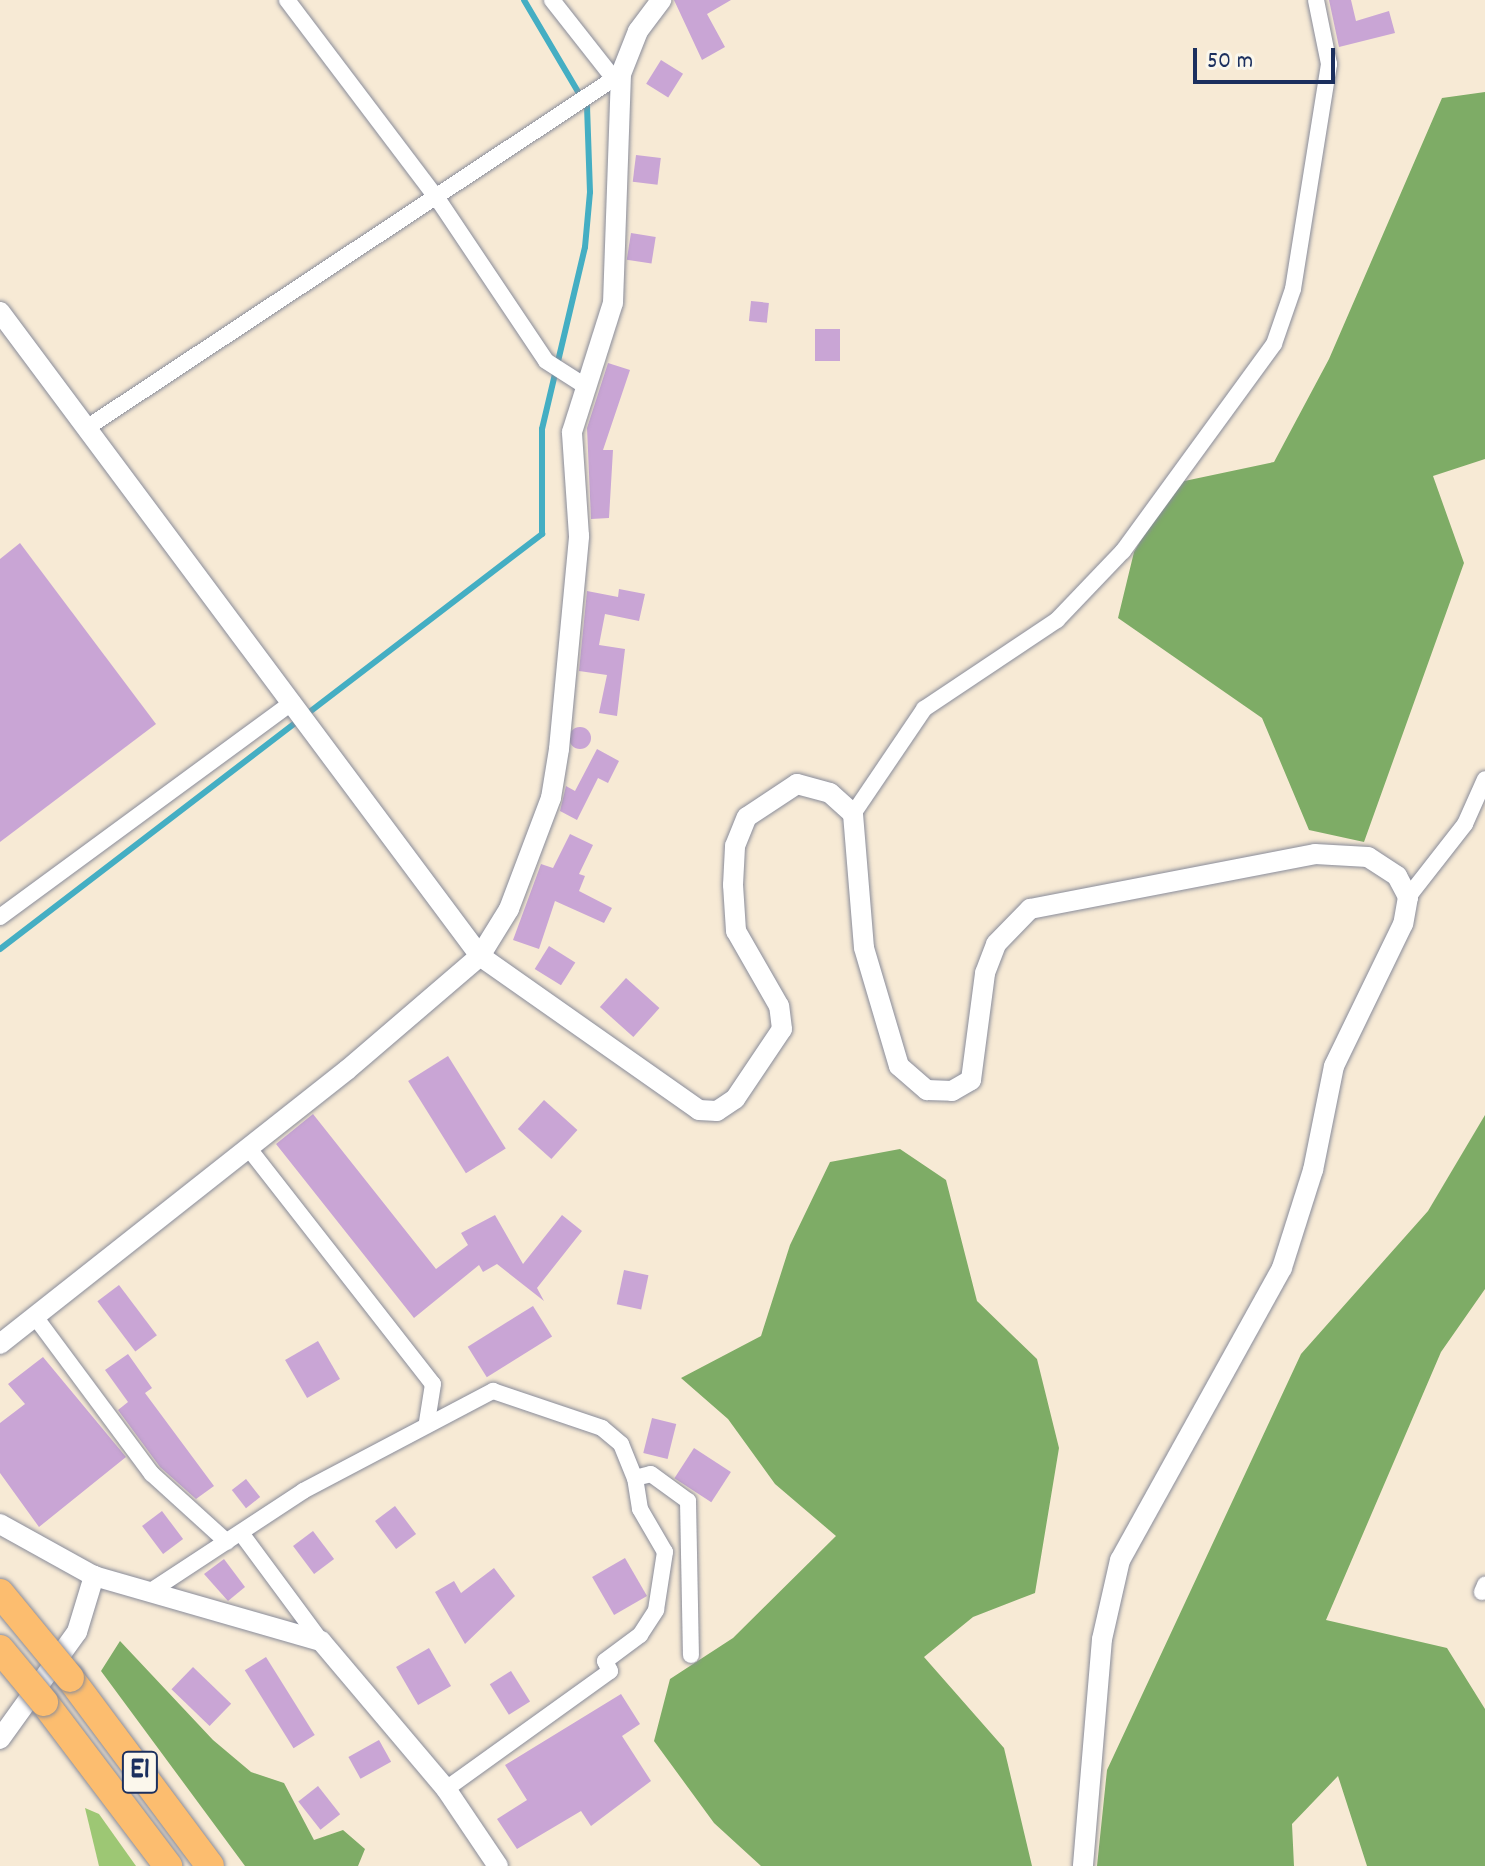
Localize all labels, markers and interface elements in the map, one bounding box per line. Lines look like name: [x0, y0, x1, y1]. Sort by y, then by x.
scale bar: [1197, 32, 1339, 82]
text: 50 m: [1207, 45, 1253, 79]
road number: E1: [120, 1746, 160, 1798]

